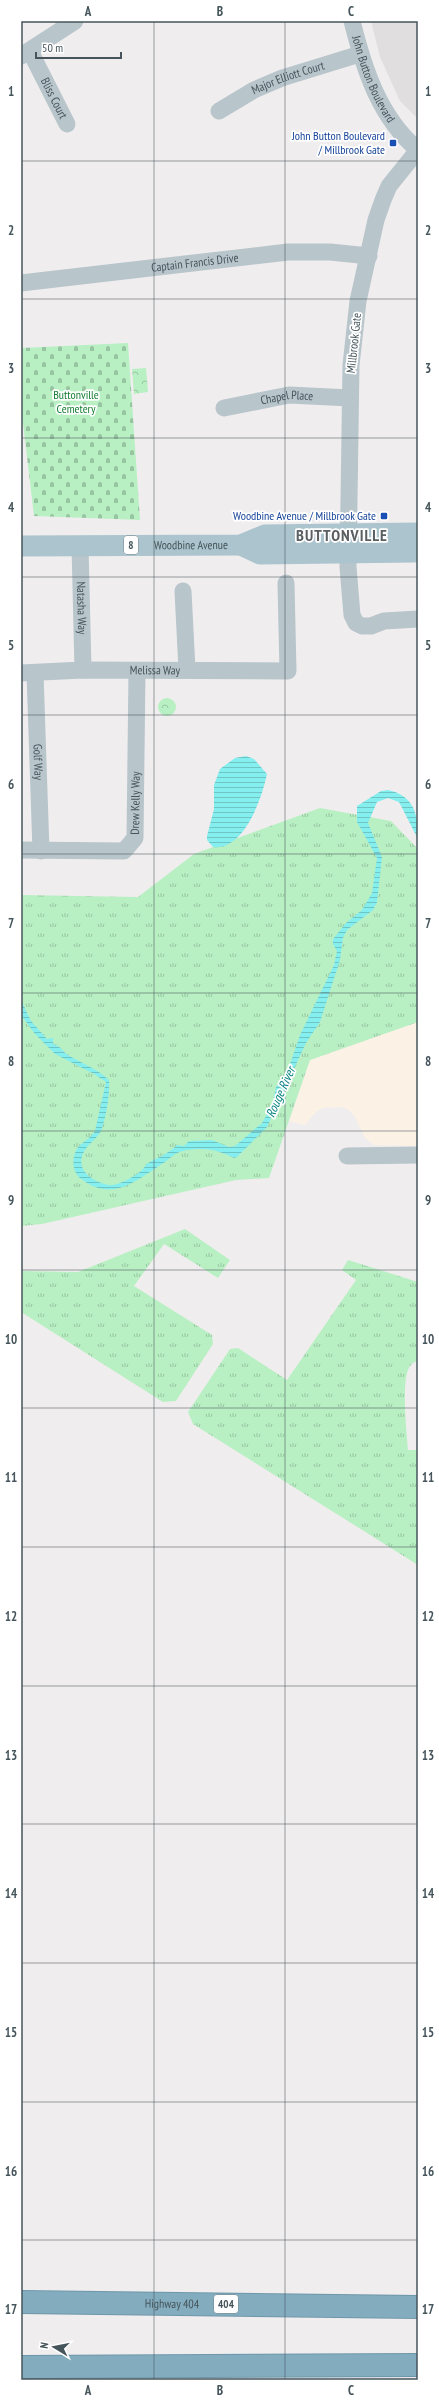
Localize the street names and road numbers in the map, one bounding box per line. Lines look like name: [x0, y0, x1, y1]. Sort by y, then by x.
street label: John Button Boulevard: [349, 33, 399, 125]
street label: Major Elliott Court: [249, 57, 327, 97]
street label: Bliss Court: [38, 75, 71, 122]
street label: Captain Francis Drive: [150, 250, 239, 275]
street label: Millbrook Gate: [343, 312, 364, 374]
street label: Chapel Place: [259, 387, 314, 408]
road number: 8: [124, 536, 138, 554]
street label: Woodbine Avenue: [154, 537, 228, 552]
street label: Natasha Way: [74, 581, 90, 635]
street label: Melissa Way: [130, 662, 181, 677]
street label: Golf Way: [30, 744, 47, 781]
street label: Drew Kelly Way: [127, 771, 143, 835]
road number: 404: [214, 2295, 238, 2313]
street label: Highway 404: [145, 2296, 200, 2311]

